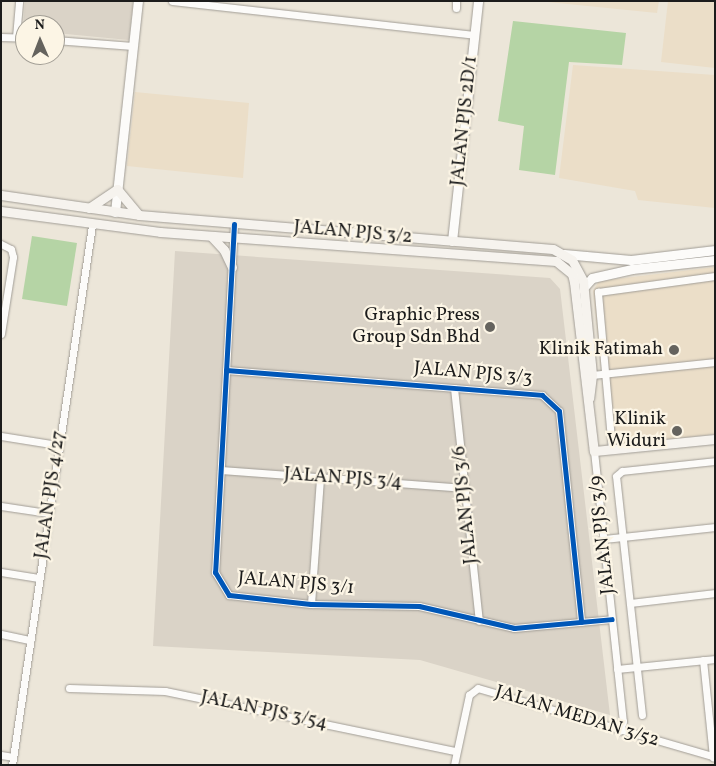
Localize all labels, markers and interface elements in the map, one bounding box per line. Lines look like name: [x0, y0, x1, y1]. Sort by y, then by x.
north arrow: [15, 15, 65, 65]
text: N: [34, 16, 45, 35]
street label: JALAN PJS 2D/1: [447, 55, 483, 187]
street label: JALAN PJS 3/2: [293, 216, 413, 250]
place label: Graphic Press Group Sdn Bhd: [352, 305, 480, 349]
marker: Graphic Press Group Sdn Bhd: [484, 321, 496, 333]
place label: Klinik Fatimah: [539, 339, 663, 361]
marker: Klinik Fatimah: [667, 343, 681, 357]
street label: JALAN PJS 3/3: [413, 357, 533, 391]
place label: Klinik Widuri: [607, 409, 666, 453]
marker: Klinik Widuri: [670, 424, 684, 438]
street label: JALAN PJS 4/27: [31, 429, 71, 561]
street label: JALAN PJS 3/6: [448, 445, 484, 565]
street label: JALAN PJS 3/4: [283, 463, 403, 495]
street label: JALAN PJS 3/9: [585, 474, 621, 596]
street label: JALAN PJS 3/1: [237, 568, 355, 600]
street label: JALAN MEDAN 3/52: [492, 681, 662, 753]
street label: JALAN PJS 3/54: [198, 686, 330, 736]

